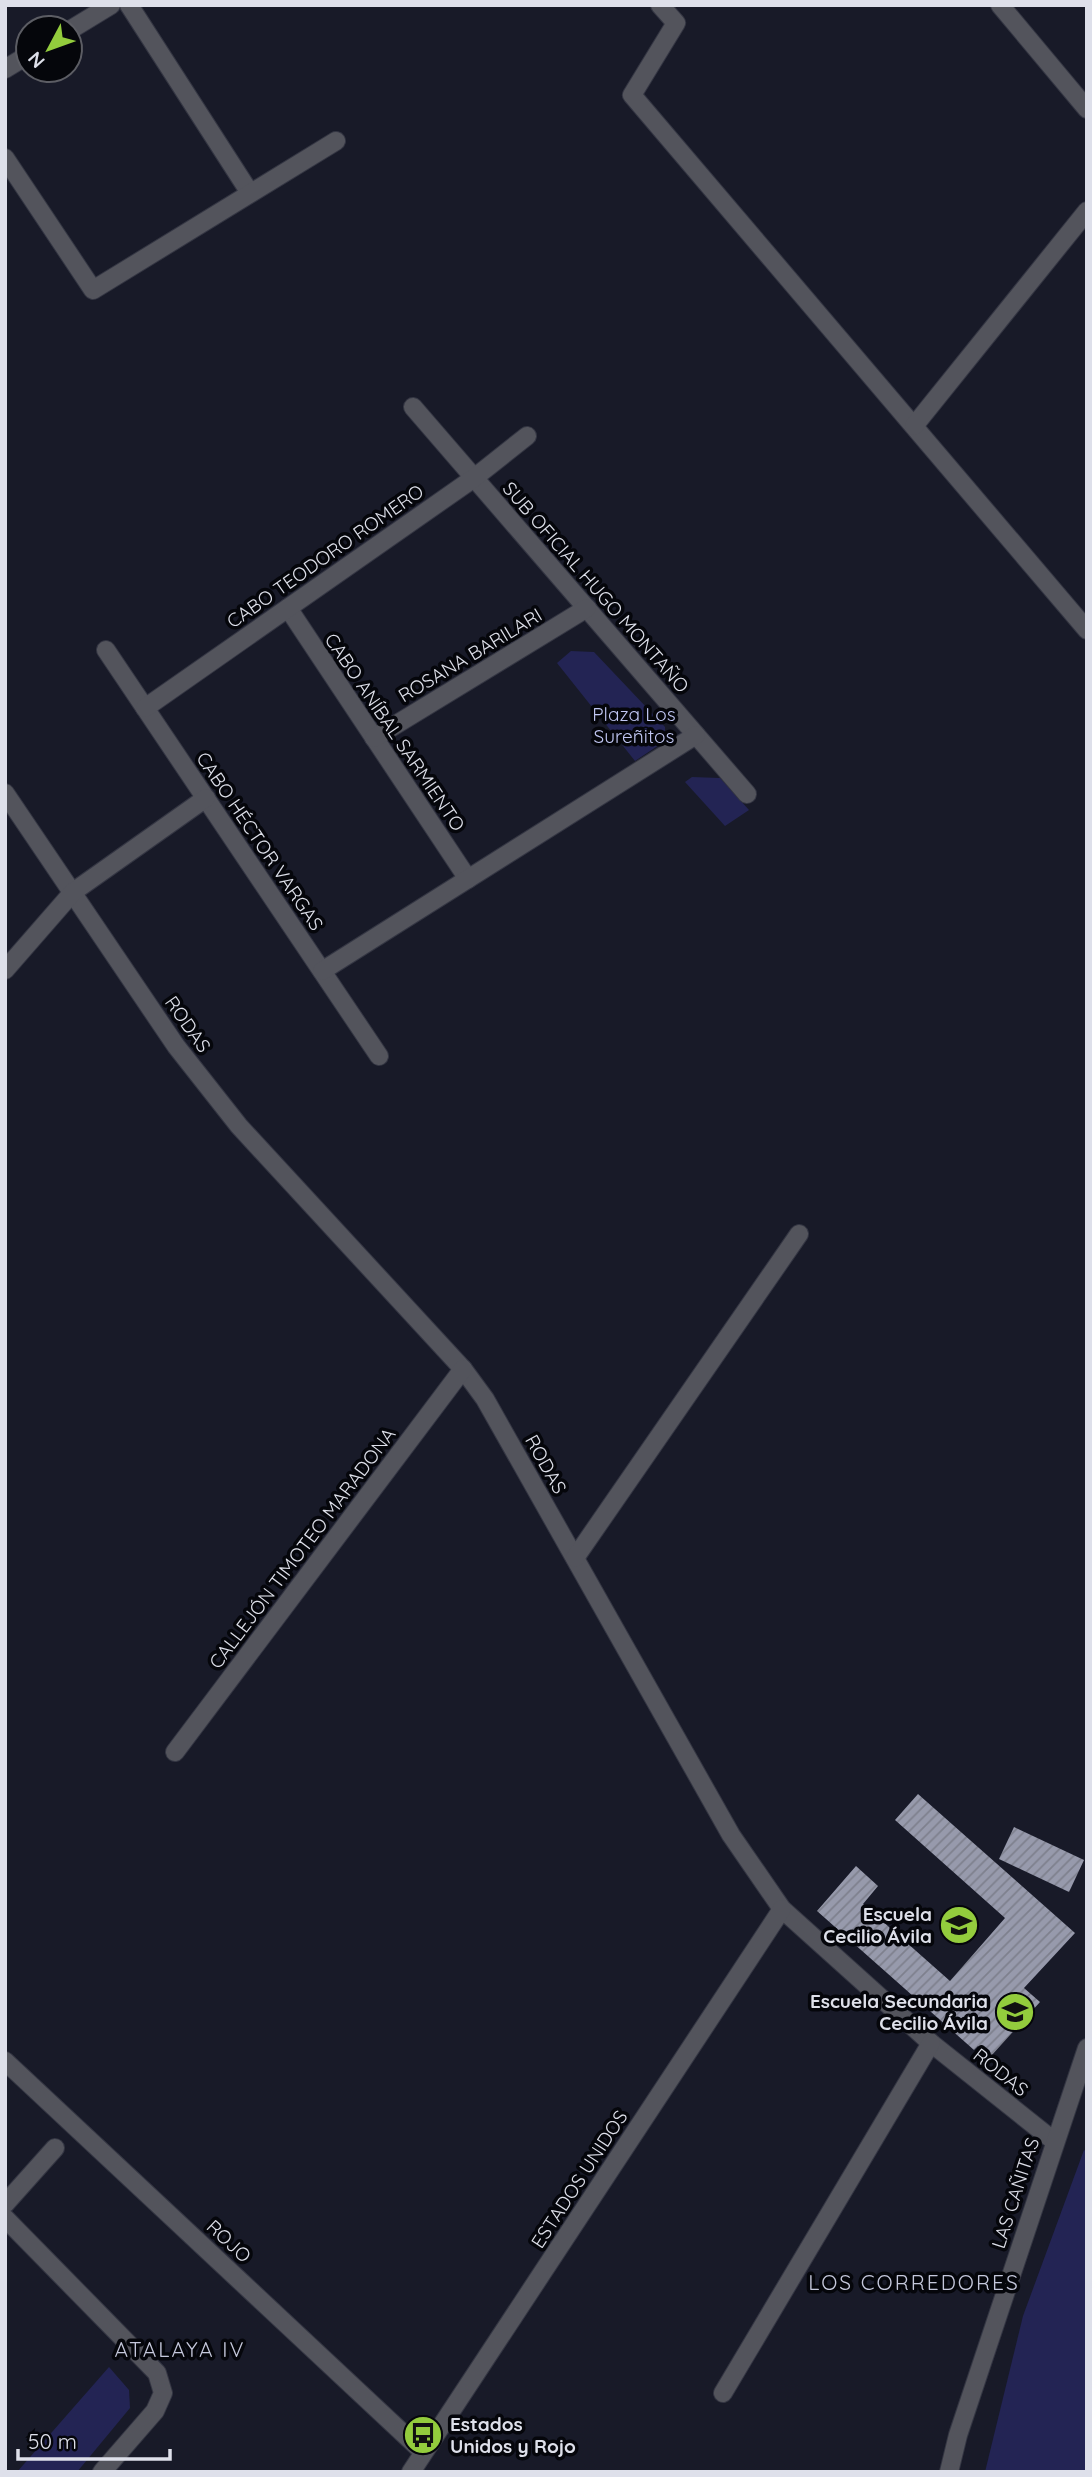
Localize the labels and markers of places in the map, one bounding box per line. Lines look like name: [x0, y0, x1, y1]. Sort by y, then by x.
place label: Escuela Cecilio Ávila: [823, 1902, 932, 1948]
school or university icon: Escuela Cecilio Ávila: [938, 1904, 980, 1946]
place label: Escuela Secundaria Cecilio Ávila: [810, 1989, 988, 2035]
school or university icon: Escuela Secundaria Cecilio Ávila: [994, 1991, 1036, 2033]
place label: Estados Unidos y Rojo: [450, 2412, 576, 2458]
bus stop icon: Estados Unidos y Rojo: [402, 2414, 444, 2456]

